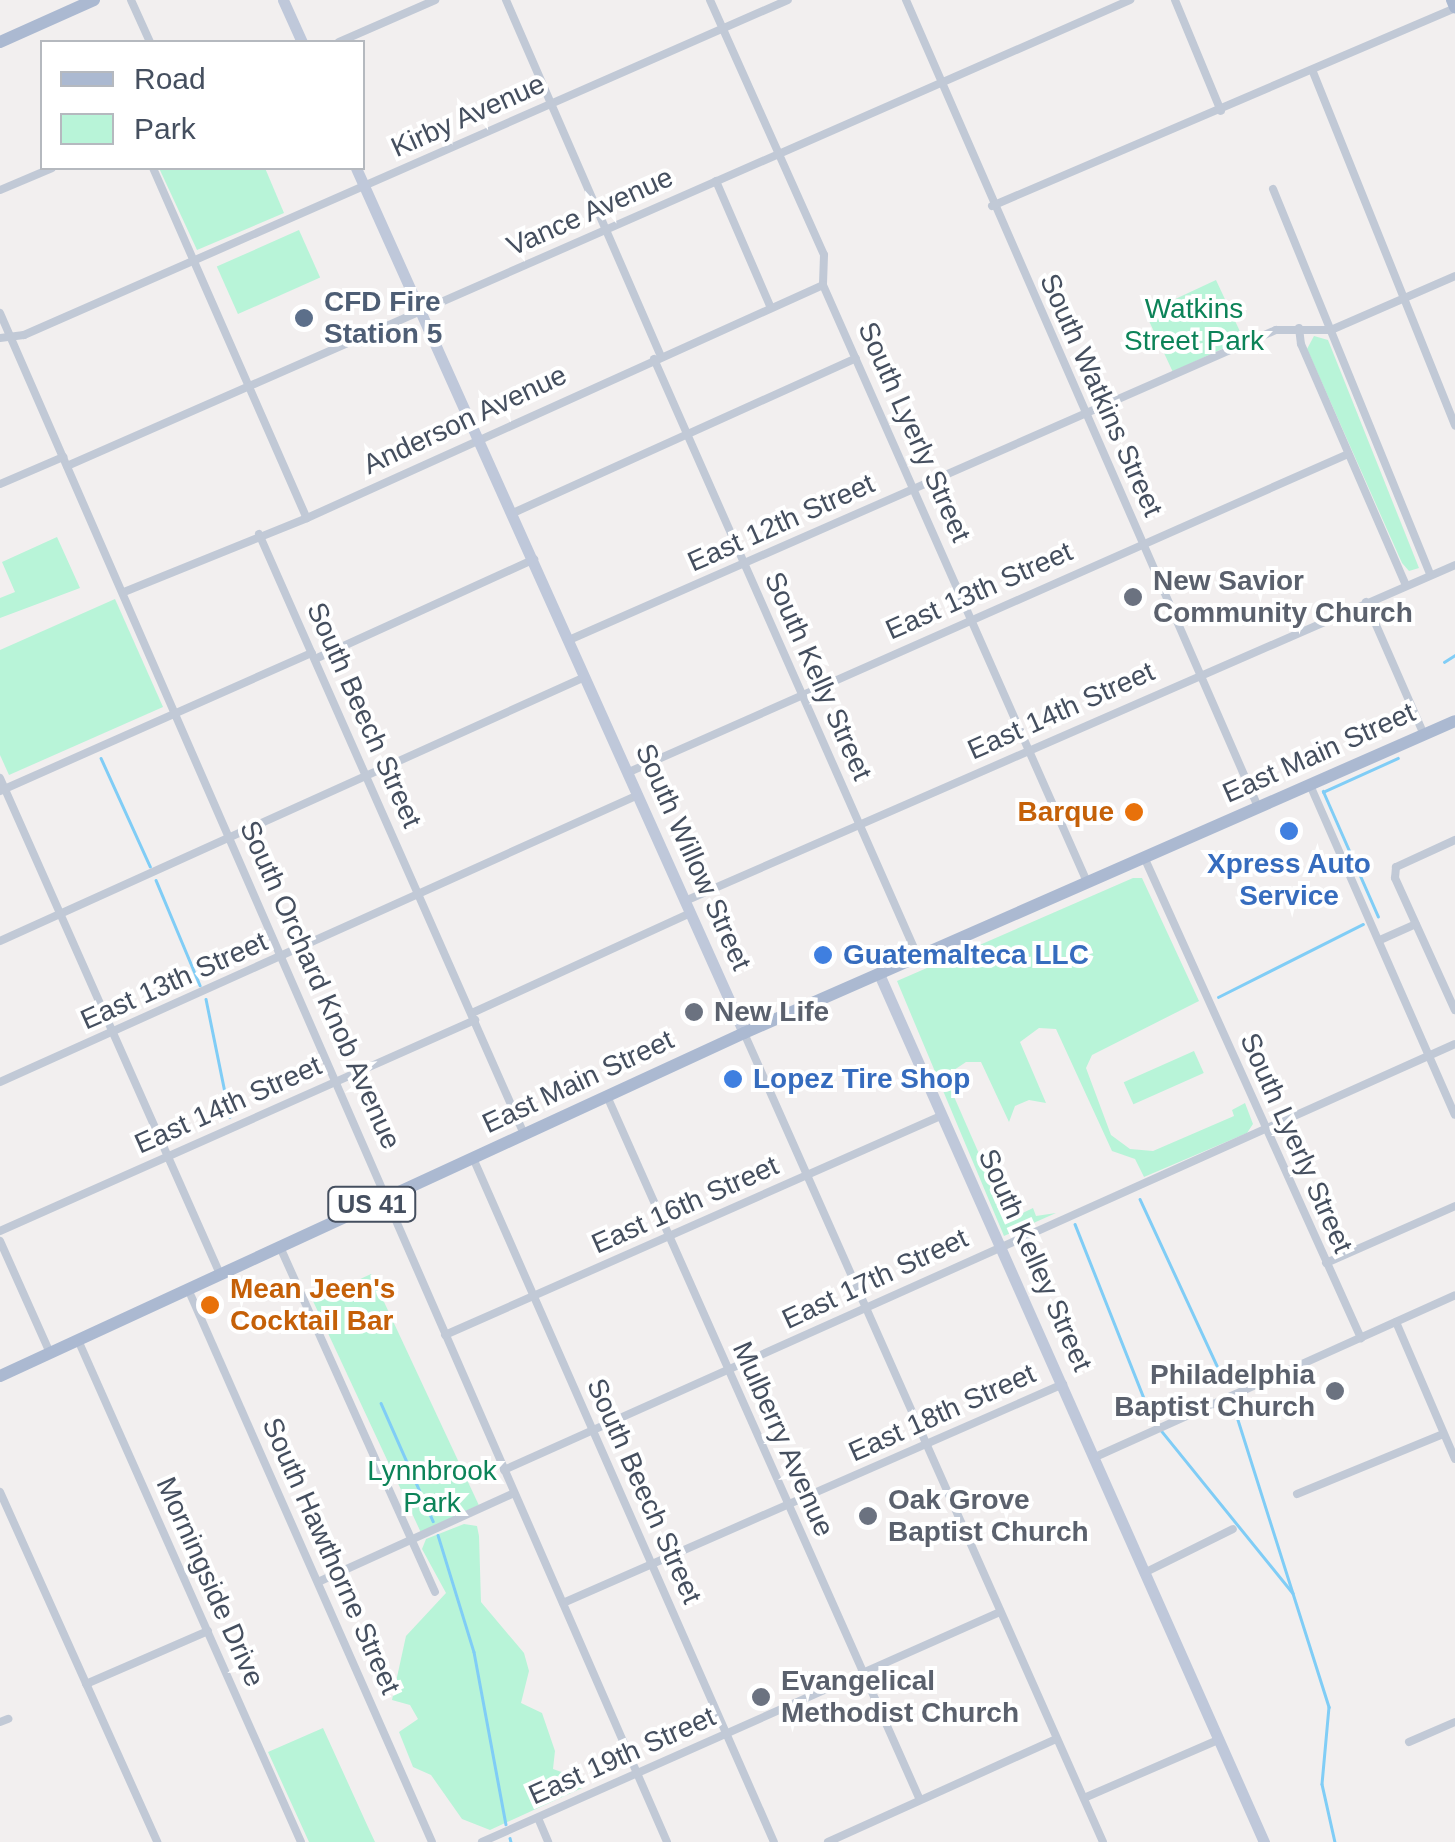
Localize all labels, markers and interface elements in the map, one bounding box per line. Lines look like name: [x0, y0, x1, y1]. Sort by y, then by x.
legend: [40, 40, 365, 170]
text: Road: [134, 62, 206, 95]
street label: Kirby Avenue: [385, 67, 551, 165]
text: Park: [134, 112, 196, 145]
street label: Vance Avenue: [501, 160, 679, 264]
street label: South Watkins Street: [1032, 269, 1170, 521]
place label: CFD Fire Station 5: [324, 285, 442, 351]
park label: Watkins Street Park: [1124, 292, 1264, 358]
marker: CFD Fire Station 5: [293, 307, 315, 329]
street label: South Lyerly Street: [850, 317, 978, 547]
street label: Anderson Avenue: [357, 358, 573, 482]
street label: East 12th Street: [682, 467, 880, 579]
street label: East 13th Street: [880, 535, 1078, 647]
place label: New Savior Community Church: [1153, 564, 1413, 630]
street label: South Kelly Street: [757, 567, 879, 785]
marker: New Savior Community Church: [1122, 586, 1144, 608]
street label: South Beech Street: [299, 597, 429, 833]
street label: East 14th Street: [962, 655, 1160, 767]
street label: East Main Street: [1218, 696, 1420, 810]
street label: South Willow Street: [628, 739, 758, 975]
place label: Barque: [1018, 795, 1114, 829]
marker: Barque: [1123, 801, 1145, 823]
street label: South Orchard Knob Avenue: [232, 815, 408, 1155]
marker: Xpress Auto Service: [1278, 820, 1300, 842]
place label: Xpress Auto Service: [1207, 847, 1371, 913]
street label: East 13th Street: [75, 925, 273, 1037]
place label: Guatemalteca LLC: [843, 938, 1089, 972]
marker: Guatemalteca LLC: [812, 944, 834, 966]
place label: New Life: [714, 995, 829, 1029]
marker: New Life: [683, 1001, 705, 1023]
street label: East Main Street: [477, 1023, 679, 1141]
street label: South Lyerly Street: [1232, 1028, 1360, 1258]
street label: East 14th Street: [129, 1049, 327, 1161]
place label: Lopez Tire Shop: [753, 1062, 970, 1096]
marker: Lopez Tire Shop: [722, 1068, 744, 1090]
street label: South Kelley Street: [971, 1144, 1099, 1376]
street label: East 16th Street: [586, 1149, 784, 1261]
road number: US 41: [327, 1184, 417, 1224]
street label: East 17th Street: [777, 1221, 973, 1337]
place label: Mean Jeen's Cocktail Bar: [230, 1272, 395, 1338]
marker: Mean Jeen's Cocktail Bar: [199, 1294, 221, 1316]
street label: Mulberry Avenue: [725, 1336, 841, 1542]
street label: East 18th Street: [843, 1357, 1041, 1469]
place label: Philadelphia Baptist Church: [1114, 1358, 1315, 1424]
street label: South Beech Street: [579, 1373, 709, 1609]
marker: Philadelphia Baptist Church: [1324, 1380, 1346, 1402]
street label: South Hawthorne Street: [255, 1413, 407, 1699]
park label: Lynnbrook Park: [367, 1454, 497, 1520]
street label: Morningside Drive: [149, 1472, 271, 1692]
place label: Oak Grove Baptist Church: [888, 1483, 1089, 1549]
marker: Oak Grove Baptist Church: [857, 1505, 879, 1527]
place label: Evangelical Methodist Church: [781, 1664, 1019, 1730]
marker: Evangelical Methodist Church: [750, 1686, 772, 1708]
street label: East 19th Street: [523, 1700, 721, 1812]

